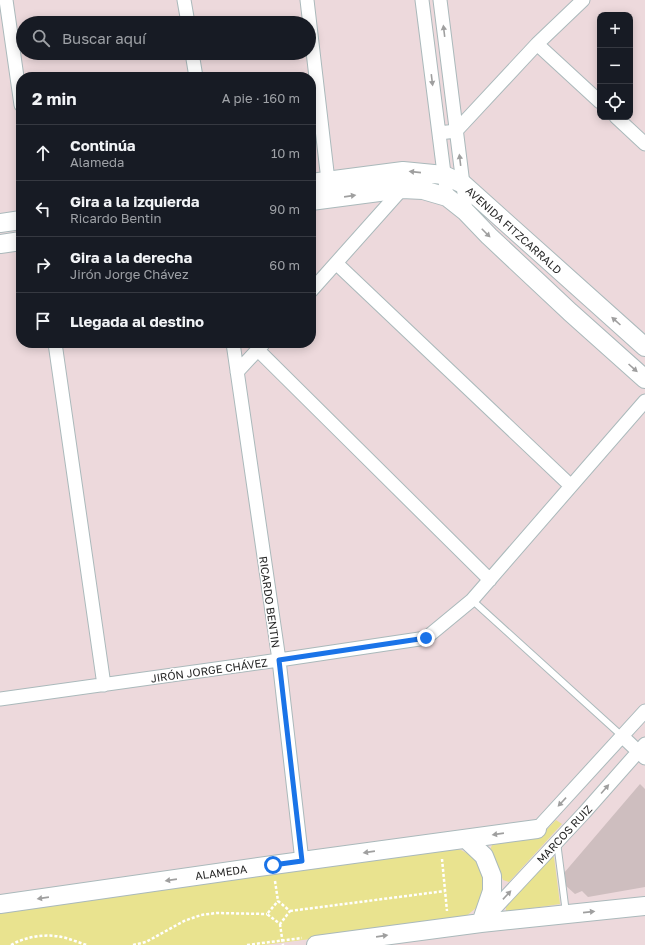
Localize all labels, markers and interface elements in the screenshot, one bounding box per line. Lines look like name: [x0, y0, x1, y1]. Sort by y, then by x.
map controls: [597, 12, 633, 120]
button: +: [597, 12, 633, 48]
search box: [16, 16, 316, 60]
one-way arrow: [441, 25, 447, 37]
icon: search: [30, 27, 52, 49]
text: Buscar aquí: [62, 29, 146, 47]
button: −: [597, 48, 633, 84]
one-way arrow: [429, 74, 435, 86]
button: locate: [597, 84, 633, 120]
text: 2 min: [32, 88, 76, 109]
text: A pie · 160 m: [222, 90, 300, 106]
text: Continúa: [70, 136, 136, 154]
icon: ahead: [32, 142, 54, 164]
text: 10 m: [271, 145, 300, 161]
text: Alameda: [70, 154, 124, 170]
one-way arrow: [457, 154, 463, 166]
one-way arrow: [409, 169, 421, 175]
street label: AVENIDA FITZCARRALD: [464, 184, 565, 277]
text: Gira a la izquierda: [70, 192, 200, 210]
one-way arrow: [344, 193, 356, 199]
icon: left: [32, 198, 54, 220]
text: 90 m: [269, 201, 300, 217]
text: Ricardo Bentin: [70, 210, 162, 226]
one-way arrow: [481, 228, 491, 238]
text: Gira a la derecha: [70, 248, 192, 266]
icon: right: [32, 254, 54, 276]
text: 60 m: [269, 257, 300, 273]
text: Jirón Jorge Chávez: [70, 266, 189, 282]
icon: arrive: [32, 310, 54, 332]
text: Llegada al destino: [70, 312, 204, 330]
one-way arrow: [611, 317, 621, 326]
one-way arrow: [628, 364, 638, 373]
street label: RICARDO BENTIN: [257, 555, 283, 649]
route end: [417, 629, 435, 647]
street label: JIRÓN JORGE CHÁVEZ: [150, 655, 269, 685]
one-way arrow: [600, 784, 609, 793]
one-way arrow: [557, 797, 566, 807]
street label: MARCOS RUIZ: [534, 802, 595, 866]
one-way arrow: [492, 831, 504, 837]
one-way arrow: [363, 849, 375, 855]
route start: [264, 856, 282, 874]
street label: ALAMEDA: [194, 862, 248, 882]
one-way arrow: [165, 877, 177, 883]
one-way arrow: [503, 890, 512, 900]
one-way arrow: [36, 895, 49, 901]
one-way arrow: [583, 909, 595, 915]
one-way arrow: [376, 933, 388, 939]

